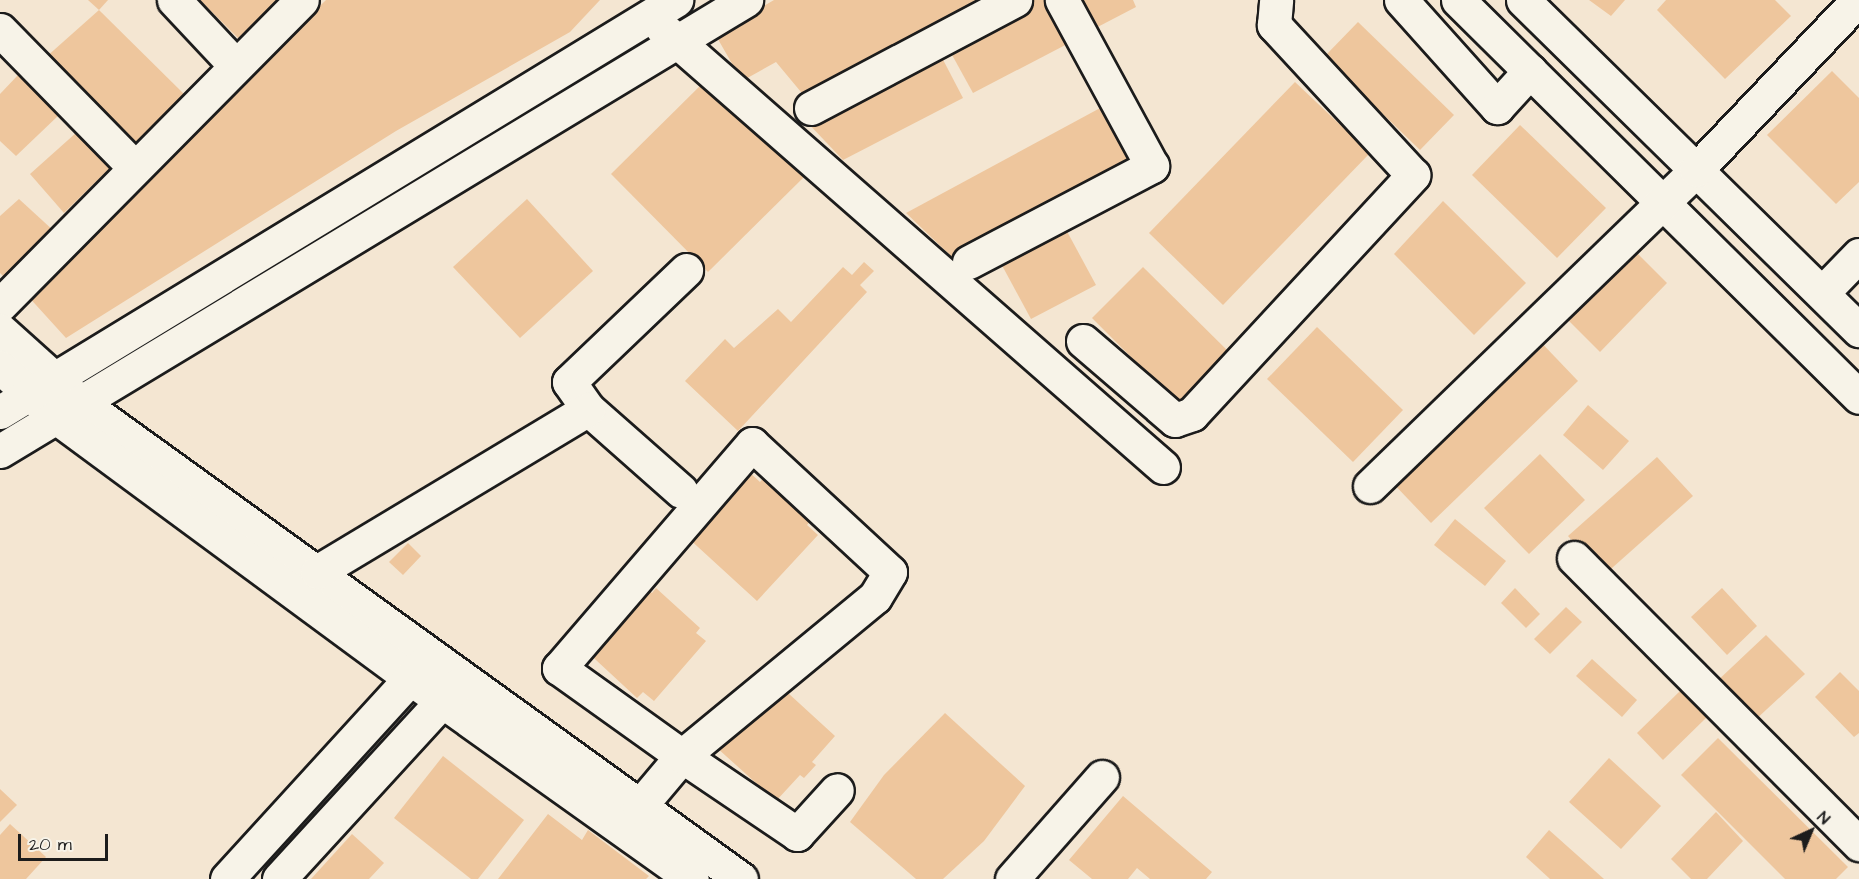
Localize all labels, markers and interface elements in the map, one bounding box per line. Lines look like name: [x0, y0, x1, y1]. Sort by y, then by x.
north arrow: [1781, 801, 1841, 861]
text: N: [1812, 807, 1835, 829]
scale bar: [21, 822, 111, 860]
text: 20 m: [29, 832, 72, 857]

